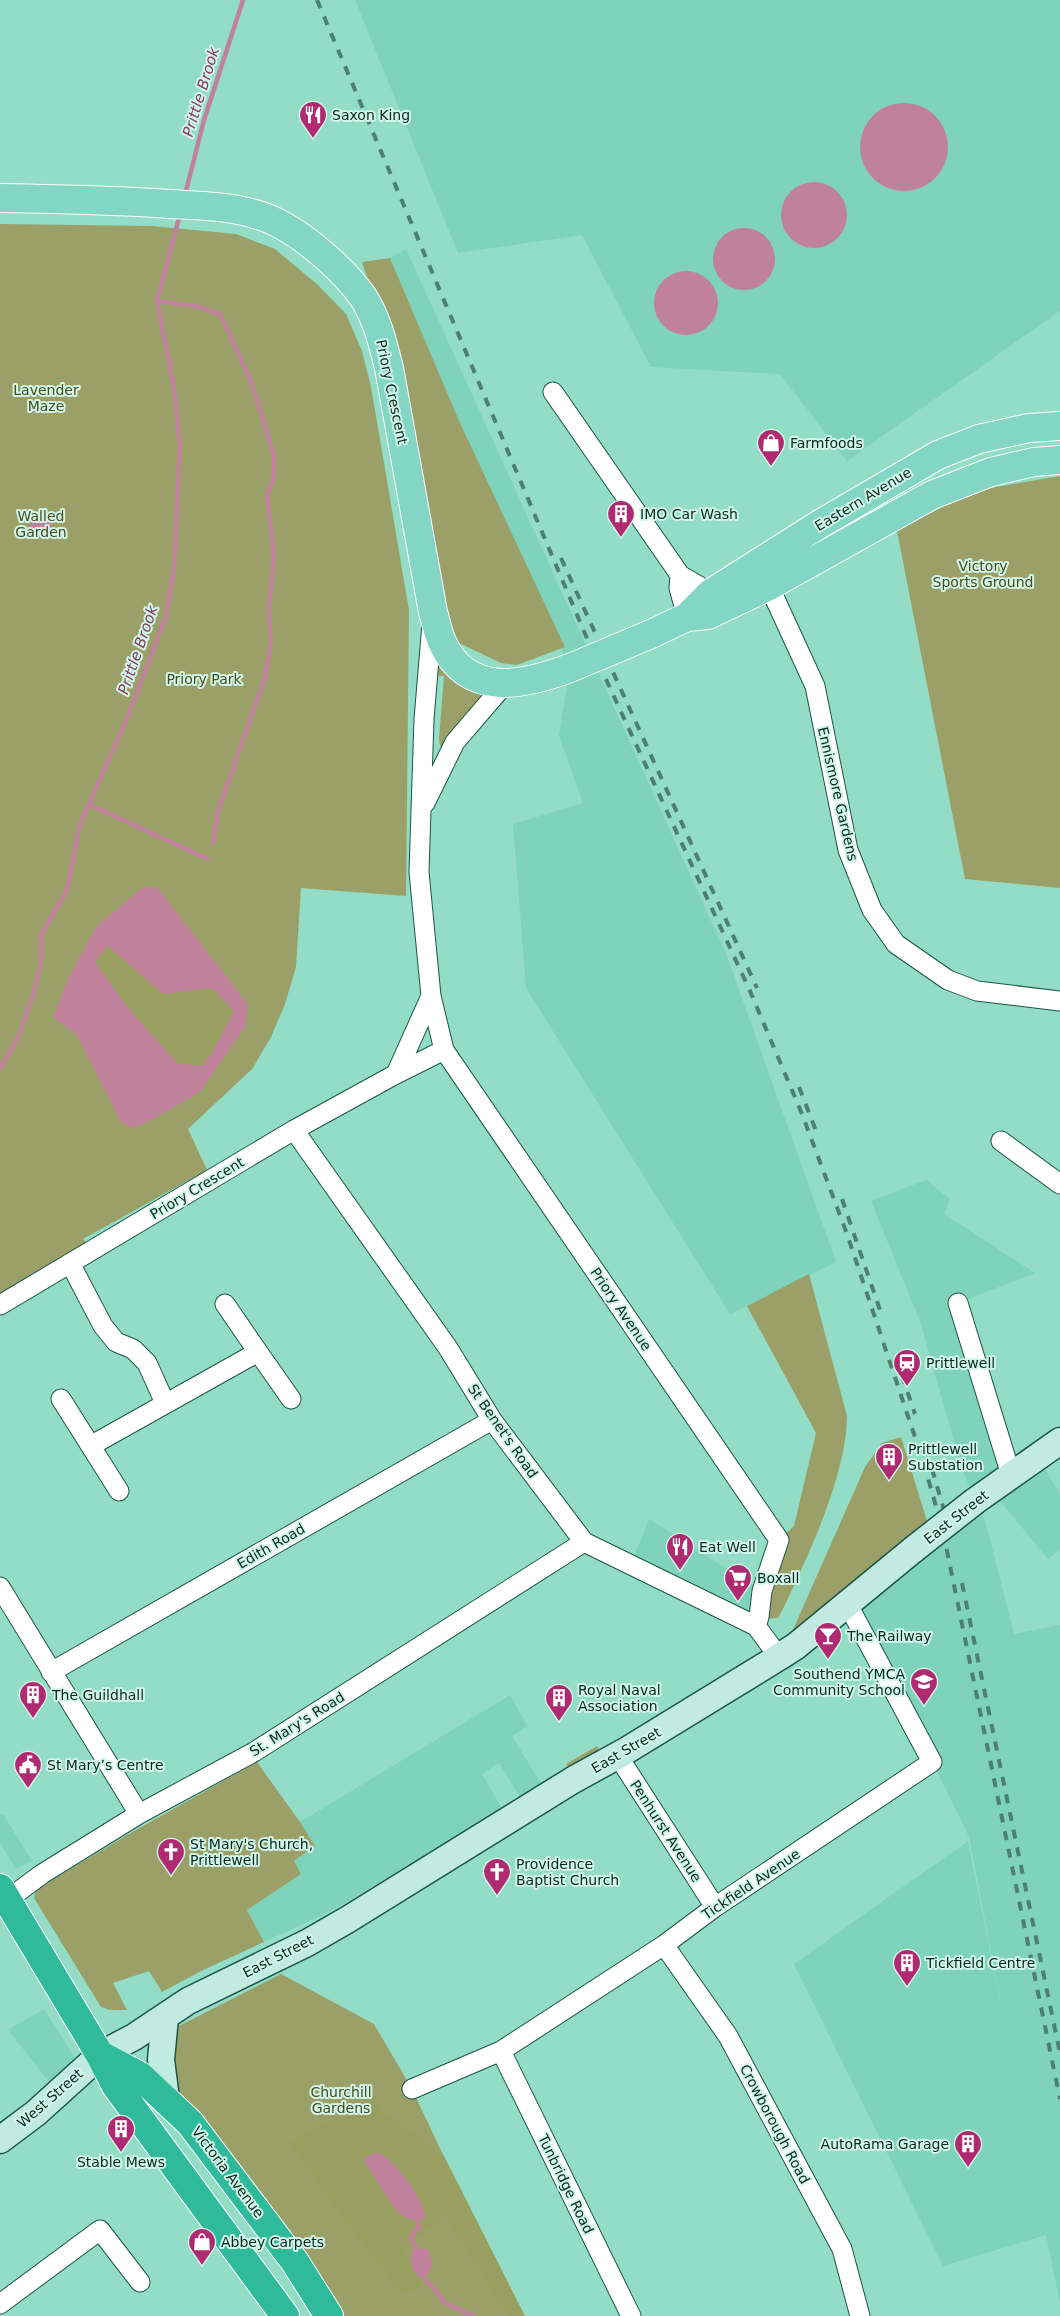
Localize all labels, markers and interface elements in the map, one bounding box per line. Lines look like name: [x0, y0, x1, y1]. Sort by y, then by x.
water label: Prittle Brook: [179, 44, 224, 139]
restaurant icon: Saxon King: [298, 100, 328, 139]
place label: Saxon King: [332, 107, 410, 123]
street label: Priory Crescent: [373, 338, 411, 446]
park label: Lavender Maze: [13, 382, 79, 414]
shop icon: Farmfoods: [756, 428, 786, 467]
place label: Farmfoods: [790, 435, 863, 451]
street label: Eastern Avenue: [812, 464, 914, 534]
building icon: IMO Car Wash: [606, 499, 636, 538]
place label: IMO Car Wash: [640, 506, 738, 522]
park label: Walled Garden: [15, 508, 67, 540]
park label: Victory Sports Ground: [933, 558, 1033, 590]
water label: Prittle Brook: [114, 602, 162, 697]
park label: Priory Park: [166, 671, 242, 687]
street label: Ennismore Gardens: [815, 725, 861, 863]
street label: Priory Crescent: [147, 1153, 247, 1222]
street label: Priory Avenue: [587, 1264, 655, 1354]
station icon: Prittlewell: [892, 1348, 922, 1387]
place label: Prittlewell: [926, 1355, 995, 1371]
street label: St Benet's Road: [465, 1381, 541, 1481]
place label: Prittlewell Substation: [908, 1441, 983, 1473]
building icon: Prittlewell Substation: [874, 1442, 904, 1481]
street label: East Street: [921, 1487, 992, 1547]
street label: Edith Road: [234, 1520, 308, 1572]
restaurant icon: Eat Well: [665, 1532, 695, 1571]
place label: Eat Well: [699, 1539, 756, 1555]
supermarket icon: Boxall: [723, 1563, 753, 1602]
place label: Boxall: [757, 1570, 799, 1586]
bar icon: The Railway: [813, 1621, 843, 1660]
place label: The Railway: [846, 1628, 932, 1644]
place label: Southend YMCA Community School: [773, 1666, 905, 1698]
school or university icon: Southend YMCA Community School: [909, 1667, 939, 1706]
building icon: The Guildhall: [18, 1680, 48, 1719]
place label: Royal Naval Association: [578, 1682, 661, 1714]
building icon: Royal Naval Association: [544, 1683, 574, 1722]
place label: The Guildhall: [51, 1687, 144, 1703]
street label: St. Mary's Road: [247, 1688, 347, 1760]
street label: East Street: [589, 1724, 664, 1776]
public building icon: St Mary’s Centre: [13, 1750, 43, 1789]
place label: St Mary’s Centre: [47, 1757, 164, 1773]
street label: Penhurst Avenue: [627, 1777, 705, 1885]
place label: St Mary's Church, Prittlewell: [190, 1836, 313, 1868]
church icon: St Mary's Church, Prittlewell: [156, 1837, 186, 1876]
street label: Tickfield Avenue: [698, 1845, 803, 1923]
place label: Providence Baptist Church: [516, 1856, 619, 1888]
church icon: Providence Baptist Church: [482, 1857, 512, 1896]
street label: East Street: [240, 1931, 316, 1981]
building icon: Tickfield Centre: [892, 1948, 922, 1987]
place label: Tickfield Centre: [925, 1955, 1035, 1971]
street label: Crowborough Road: [737, 2062, 813, 2186]
street label: West Street: [14, 2065, 86, 2131]
park label: Churchill Gardens: [310, 2084, 372, 2116]
building icon: Stable Mews: [106, 2114, 136, 2153]
street label: Victoria Avenue: [189, 2123, 267, 2221]
building icon: AutoRama Garage: [953, 2129, 983, 2168]
street label: Tunbridge Road: [535, 2131, 597, 2236]
place label: AutoRama Garage: [821, 2136, 949, 2152]
place label: Stable Mews: [77, 2154, 165, 2170]
shop icon: Abbey Carpets: [187, 2227, 217, 2266]
place label: Abbey Carpets: [221, 2234, 324, 2250]

